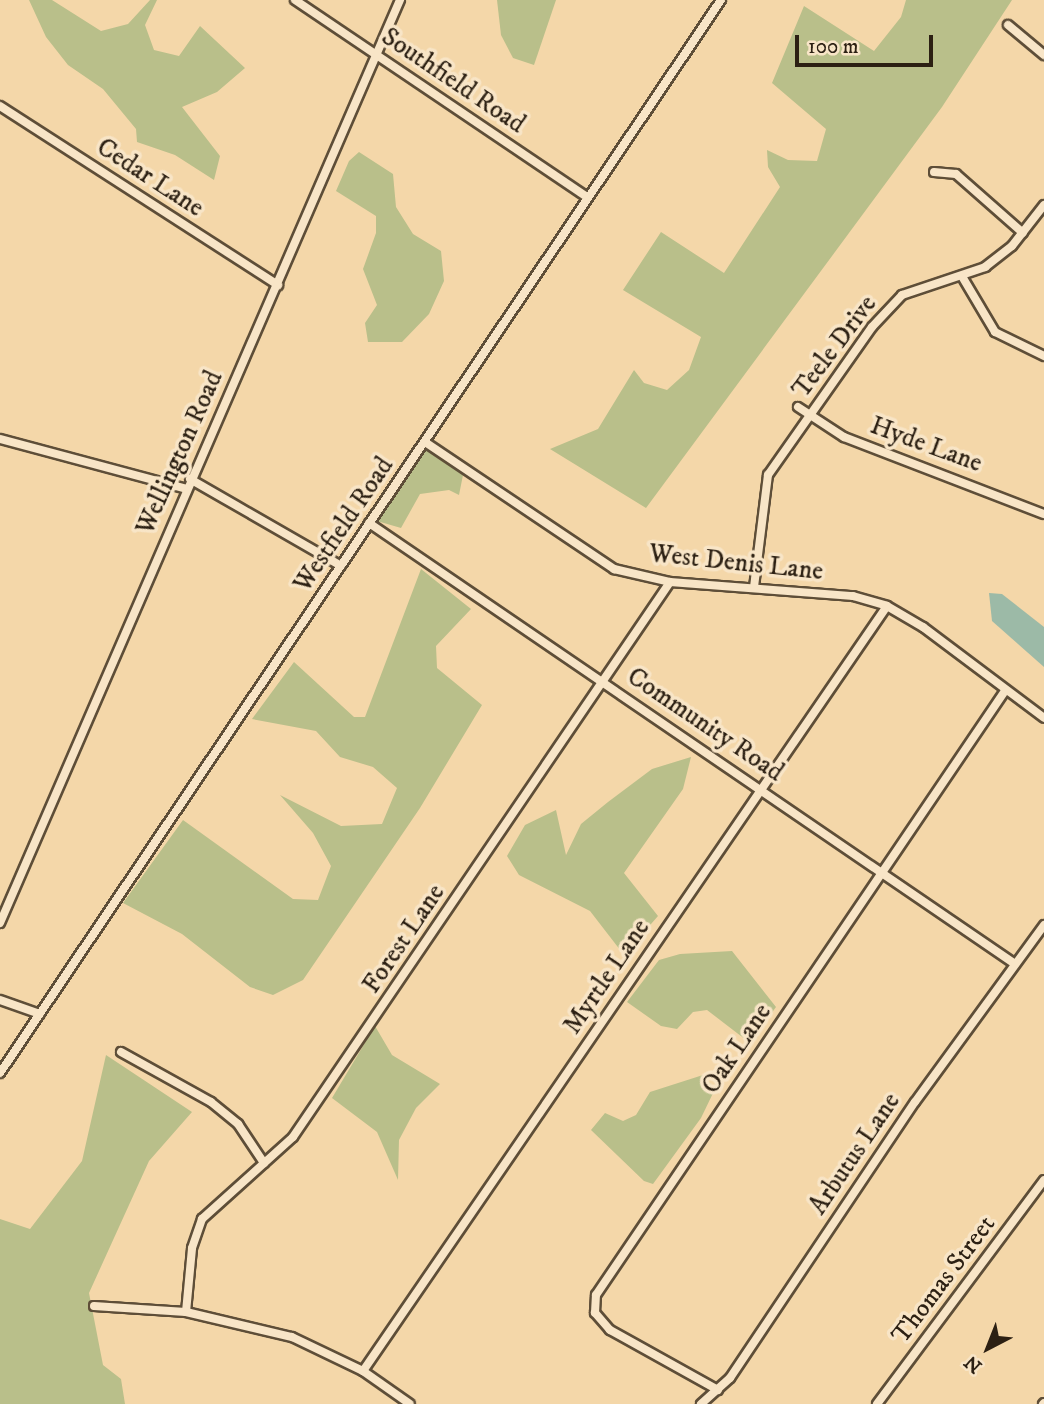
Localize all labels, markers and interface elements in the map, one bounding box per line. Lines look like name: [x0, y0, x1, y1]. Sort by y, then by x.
scale bar: [799, 21, 937, 65]
street label: Southfield Road: [375, 22, 531, 140]
text: 100 m: [808, 34, 859, 60]
street label: Cedar Lane: [91, 132, 209, 224]
street label: Teele Drive: [786, 289, 884, 405]
street label: Wellington Road: [130, 366, 230, 540]
street label: Hyde Lane: [866, 410, 986, 480]
street label: Westfield Road: [287, 452, 401, 598]
street label: West Denis Lane: [648, 538, 824, 588]
street label: Community Road: [621, 661, 789, 789]
street label: Forest Lane: [356, 879, 452, 999]
street label: Myrtle Lane: [557, 914, 657, 1040]
street label: Oak Lane: [696, 998, 778, 1100]
street label: Arbutus Lane: [803, 1087, 907, 1221]
street label: Thomas Street: [886, 1210, 1002, 1350]
north arrow: [953, 1313, 1023, 1383]
text: N: [960, 1350, 987, 1378]

